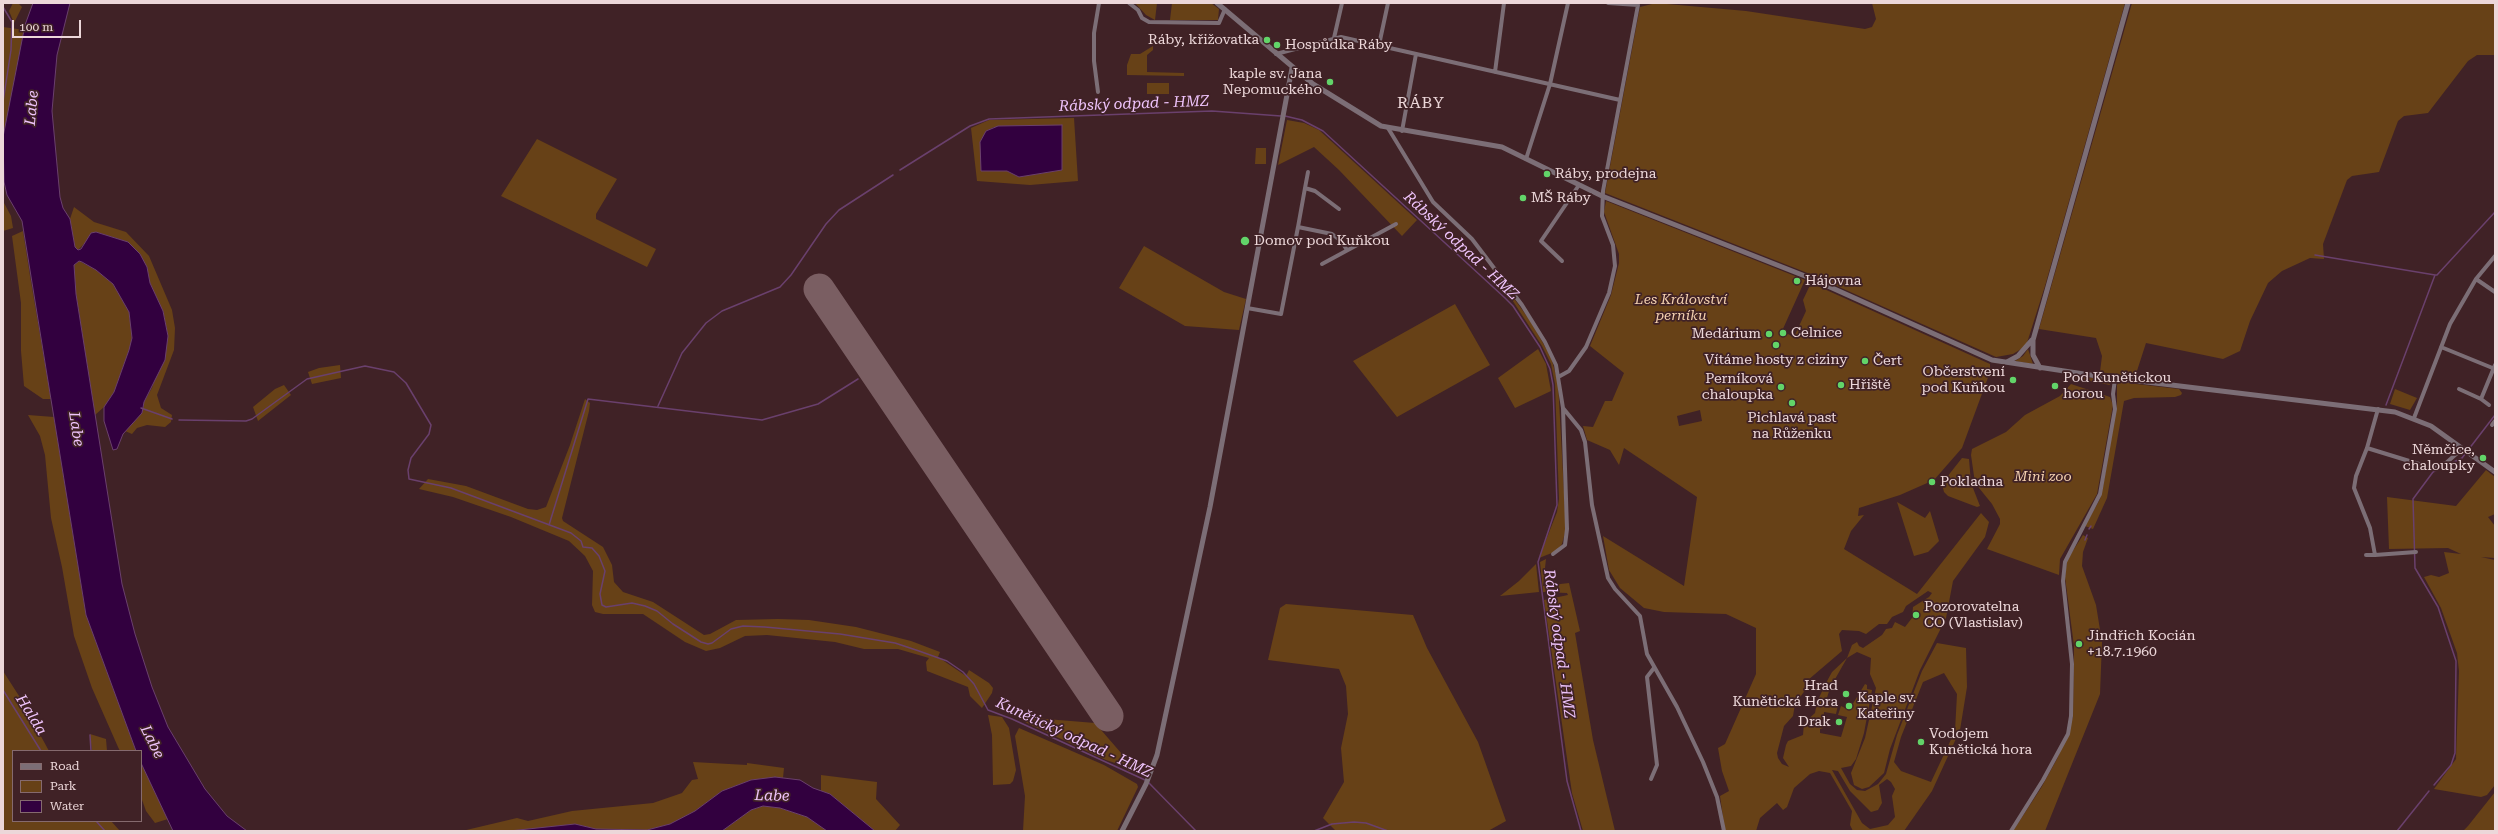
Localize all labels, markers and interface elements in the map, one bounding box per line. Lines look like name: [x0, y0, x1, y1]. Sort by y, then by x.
scale bar: [14, 12, 83, 38]
text: 100 m: [19, 20, 53, 34]
place label: Ráby, křižovatka: [1148, 32, 1259, 48]
marker: Ráby, křižovatka: [1262, 35, 1272, 45]
place label: Hospůdka Ráby: [1285, 37, 1392, 53]
marker: Hospůdka Ráby: [1272, 40, 1282, 50]
place label: kaple sv. Jana Nepomuckého: [1223, 66, 1322, 98]
marker: kaple sv. Jana Nepomuckého: [1325, 77, 1335, 87]
water label: Labe: [22, 90, 42, 126]
water label: Rábský odpad - HMZ: [1058, 92, 1210, 116]
district label: RÁBY: [1397, 93, 1445, 113]
place label: Ráby, prodejna: [1555, 166, 1656, 182]
marker: Ráby, prodejna: [1542, 169, 1552, 179]
water label: Rábský odpad - HMZ: [1400, 188, 1522, 304]
place label: MŠ Ráby: [1531, 190, 1591, 206]
marker: MŠ Ráby: [1518, 193, 1528, 203]
place label: Domov pod Kuňkou: [1254, 233, 1390, 249]
marker: Domov pod Kuňkou: [1239, 235, 1251, 247]
place label: Hájovna: [1805, 273, 1861, 289]
marker: Hájovna: [1792, 276, 1802, 286]
park label: Les Království perníku: [1635, 292, 1727, 324]
place label: Celnice: [1791, 325, 1842, 341]
place label: Medárium: [1692, 326, 1761, 342]
marker: Celnice: [1778, 328, 1788, 338]
marker: Medárium: [1764, 329, 1774, 339]
marker: Vítáme hosty z ciziny: [1771, 340, 1781, 350]
place label: Vítáme hosty z ciziny: [1704, 352, 1848, 368]
place label: Čert: [1873, 353, 1902, 369]
marker: Čert: [1860, 356, 1870, 366]
place label: Občerstvení pod Kuňkou: [1922, 364, 2005, 396]
place label: Pod Kunětickou horou: [2063, 370, 2171, 402]
place label: Perníková chaloupka: [1702, 371, 1773, 404]
marker: Občerstvení pod Kuňkou: [2008, 375, 2018, 385]
place label: Hřiště: [1849, 377, 1890, 393]
marker: Hřiště: [1836, 380, 1846, 390]
marker: Pod Kunětickou horou: [2050, 381, 2060, 391]
marker: Perníková chaloupka: [1776, 382, 1786, 392]
marker: Pichlavá past na Růženku: [1787, 398, 1797, 408]
water label: Labe: [64, 410, 88, 448]
place label: Pichlavá past na Růženku: [1747, 410, 1837, 442]
place label: Němčice, chaloupky: [2403, 442, 2475, 474]
marker: Němčice, chaloupky: [2478, 453, 2488, 463]
park label: Mini zoo: [2014, 469, 2072, 485]
place label: Pokladna: [1940, 474, 2003, 490]
marker: Pokladna: [1927, 477, 1937, 487]
water label: Rábský odpad - HMZ: [1540, 568, 1578, 720]
place label: Pozorovatelna CO (Vlastislav): [1924, 599, 2023, 632]
marker: Pozorovatelna CO (Vlastislav): [1911, 610, 1921, 620]
place label: Jindřich Kocián +18.7.1960: [2087, 628, 2195, 660]
marker: Jindřich Kocián +18.7.1960: [2074, 639, 2084, 649]
place label: Hrad Kunětická Hora: [1732, 678, 1838, 710]
marker: Hrad Kunětická Hora: [1841, 689, 1851, 699]
place label: Kaple sv. Kateřiny: [1857, 690, 1916, 722]
water label: Halda: [12, 691, 50, 739]
water label: Kunětický odpad - HMZ: [993, 694, 1155, 782]
marker: Kaple sv. Kateřiny: [1844, 701, 1854, 711]
place label: Drak: [1798, 714, 1831, 730]
marker: Drak: [1834, 717, 1844, 727]
water label: Labe: [136, 722, 168, 762]
place label: Vodojem Kunětická hora: [1929, 726, 2032, 758]
marker: Vodojem Kunětická hora: [1916, 737, 1926, 747]
legend: [12, 750, 142, 822]
text: Road: [50, 759, 79, 773]
text: Park: [50, 779, 76, 793]
water label: Labe: [754, 787, 790, 805]
text: Water: [50, 799, 84, 813]

